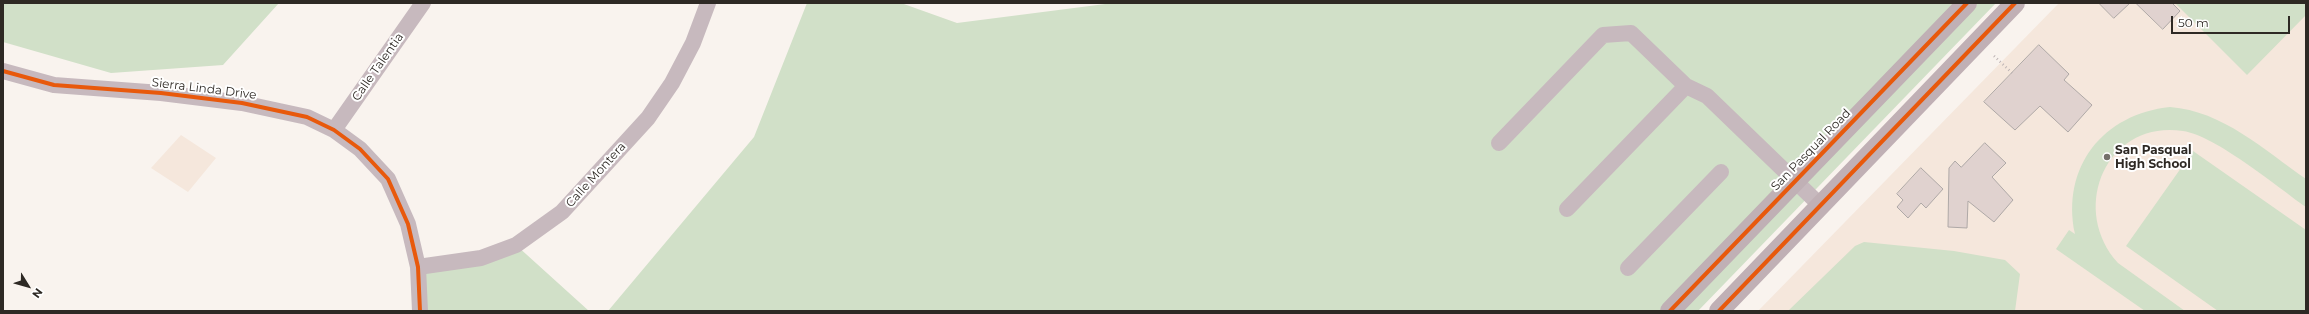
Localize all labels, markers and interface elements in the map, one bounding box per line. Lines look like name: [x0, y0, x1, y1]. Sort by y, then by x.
scale bar: [2173, 8, 2292, 34]
text: 50 m: [2178, 15, 2209, 30]
street label: Calle Talentia: [349, 30, 407, 104]
street label: Sierra Linda Drive: [151, 75, 257, 103]
street label: San Pasqual Road: [1768, 106, 1854, 194]
street label: Calle Montera: [563, 139, 629, 211]
place label: San Pasqual High School: [2115, 143, 2192, 171]
marker: San Pasqual High School: [2102, 152, 2112, 162]
north arrow: [8, 266, 48, 306]
text: N: [29, 285, 46, 301]

